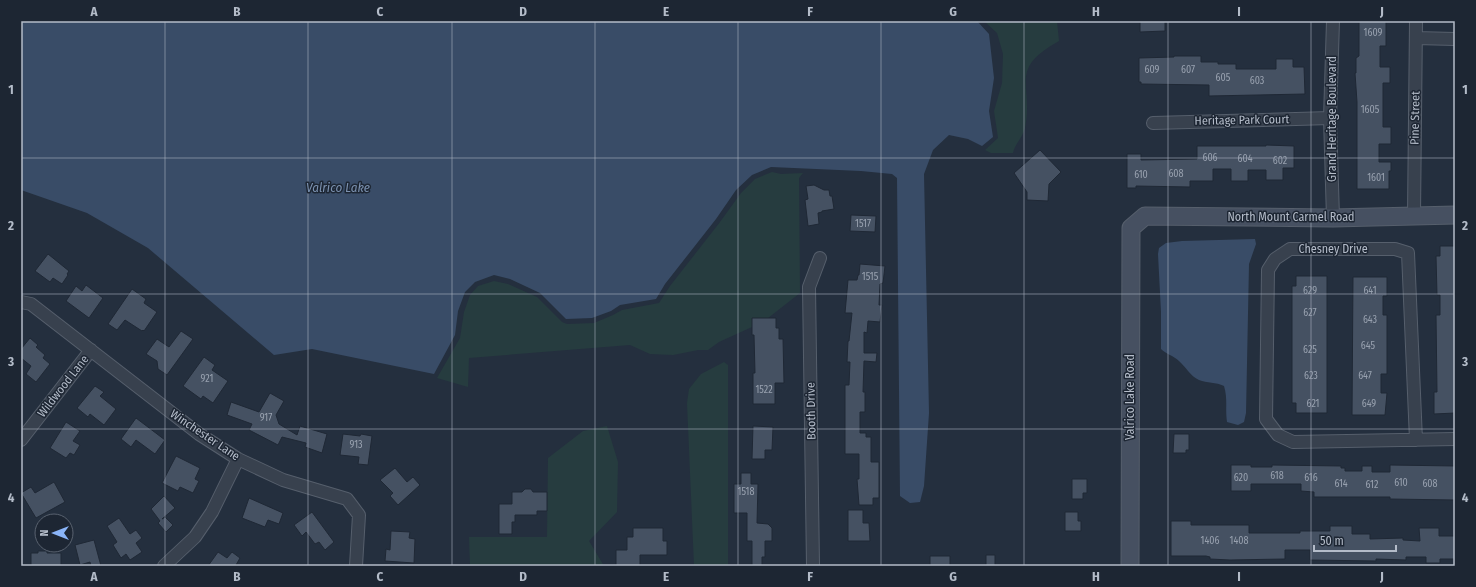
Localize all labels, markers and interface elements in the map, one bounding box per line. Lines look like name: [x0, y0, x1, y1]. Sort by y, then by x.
text: A: [89, 4, 98, 19]
text: B: [233, 4, 241, 19]
text: C: [377, 4, 384, 19]
text: D: [519, 4, 527, 19]
text: E: [663, 4, 669, 19]
text: F: [807, 4, 813, 19]
text: G: [949, 4, 957, 19]
text: H: [1092, 4, 1100, 19]
text: I: [1237, 4, 1241, 19]
text: J: [1379, 4, 1384, 19]
house number: 1609: [1364, 27, 1383, 39]
street label: Grand Heritage Boulevard: [1325, 56, 1339, 182]
house number: 609: [1145, 64, 1160, 76]
house number: 607: [1181, 64, 1195, 76]
house number: 605: [1216, 72, 1231, 84]
house number: 603: [1250, 75, 1265, 87]
text: 1: [8, 82, 14, 97]
text: 1: [1462, 82, 1468, 97]
street label: Pine Street: [1408, 91, 1422, 145]
house number: 1605: [1361, 104, 1380, 116]
street label: Heritage Park Court: [1194, 112, 1290, 128]
house number: 606: [1202, 152, 1218, 164]
house number: 604: [1237, 153, 1253, 165]
house number: 602: [1273, 155, 1288, 167]
house number: 608: [1168, 168, 1184, 180]
house number: 610: [1134, 169, 1148, 181]
house number: 1601: [1367, 172, 1385, 184]
water label: Valrico Lake: [306, 180, 370, 195]
street label: North Mount Carmel Road: [1227, 210, 1355, 224]
text: 2: [7, 218, 14, 233]
house number: 1517: [855, 218, 871, 230]
text: 2: [1461, 218, 1468, 233]
street label: Chesney Drive: [1298, 242, 1368, 256]
house number: 1515: [862, 271, 879, 283]
house number: 629: [1303, 285, 1317, 297]
house number: 641: [1363, 285, 1377, 297]
house number: 627: [1303, 307, 1317, 319]
house number: 643: [1363, 314, 1378, 326]
house number: 645: [1361, 340, 1376, 352]
house number: 625: [1303, 344, 1317, 356]
street label: Wildwood Lane: [35, 352, 92, 420]
text: 3: [7, 354, 14, 369]
street label: Valrico Lake Road: [1123, 354, 1137, 440]
text: 3: [1461, 354, 1468, 369]
house number: 623: [1304, 370, 1318, 382]
house number: 647: [1358, 370, 1372, 382]
house number: 921: [201, 373, 213, 385]
street label: Booth Drive: [803, 382, 819, 440]
house number: 1522: [755, 384, 773, 396]
house number: 621: [1307, 398, 1319, 410]
house number: 649: [1362, 398, 1376, 410]
street label: Winchester Lane: [168, 407, 242, 463]
house number: 917: [260, 412, 272, 424]
house number: 913: [349, 439, 363, 451]
house number: 618: [1270, 470, 1284, 482]
house number: 620: [1234, 472, 1248, 484]
house number: 616: [1304, 472, 1318, 484]
house number: 610: [1394, 477, 1408, 489]
house number: 614: [1334, 478, 1348, 490]
house number: 608: [1422, 478, 1438, 490]
house number: 612: [1366, 479, 1379, 491]
house number: 1518: [738, 486, 754, 498]
text: 4: [8, 490, 15, 505]
text: 4: [1462, 490, 1469, 505]
north arrow: [34, 513, 74, 553]
scale bar: [1314, 527, 1396, 553]
text: N: [38, 530, 51, 536]
text: 50 m: [1320, 534, 1344, 548]
house number: 1406: [1201, 535, 1219, 547]
house number: 1408: [1230, 535, 1248, 547]
text: A: [89, 569, 98, 584]
text: B: [233, 569, 241, 584]
text: C: [377, 569, 384, 584]
text: D: [519, 569, 527, 584]
text: E: [663, 569, 669, 584]
text: F: [807, 569, 813, 584]
text: G: [949, 569, 957, 584]
text: H: [1092, 569, 1100, 584]
text: I: [1237, 569, 1241, 584]
text: J: [1379, 569, 1384, 584]

